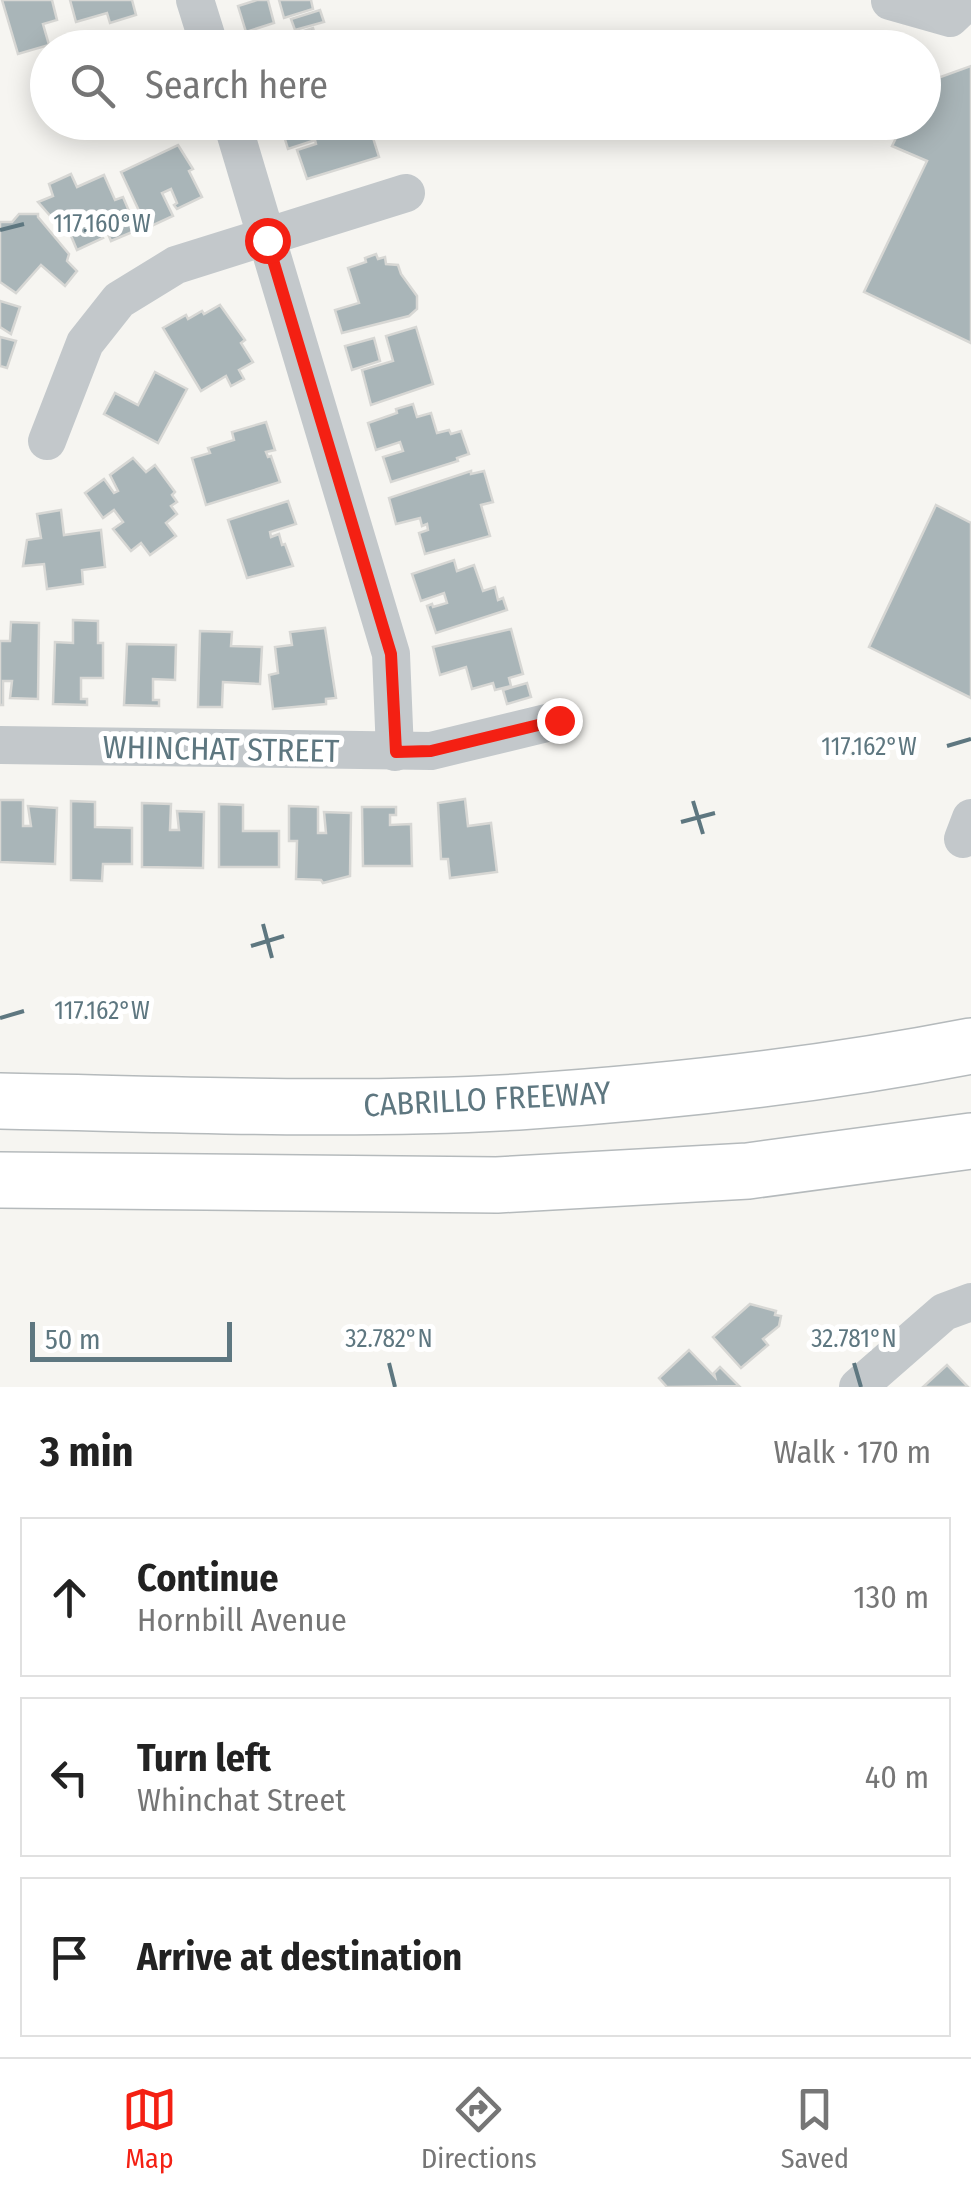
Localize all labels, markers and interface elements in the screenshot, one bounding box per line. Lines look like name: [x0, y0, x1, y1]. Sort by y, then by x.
search box: [30, 30, 941, 140]
icon: search: [65, 58, 120, 113]
text: Search here: [145, 62, 328, 108]
text: 117.160°W: [53, 209, 151, 239]
route start: [245, 218, 291, 264]
route end: [537, 698, 583, 744]
street label: WHINCHAT STREET: [102, 728, 340, 770]
text: 117.162°W: [821, 732, 917, 762]
text: 117.162°W: [54, 996, 150, 1026]
street label: CABRILLO FREEWAY: [362, 1074, 612, 1124]
scale bar: [30, 1317, 232, 1362]
text: 50 m: [45, 1323, 101, 1356]
text: 32.782°N: [345, 1324, 433, 1354]
text: 32.781°N: [811, 1324, 897, 1354]
text: 3 min: [40, 1427, 134, 1477]
text: Walk · 170 m: [774, 1433, 931, 1471]
text: Continue: [137, 1555, 278, 1601]
icon: ahead: [42, 1570, 97, 1625]
text: 130 m: [853, 1578, 929, 1616]
text: Hornbill Avenue: [137, 1601, 347, 1639]
text: Turn left: [137, 1735, 271, 1781]
icon: left: [42, 1750, 97, 1805]
text: 40 m: [865, 1758, 929, 1796]
text: Whinchat Street: [137, 1781, 346, 1819]
icon: arrive: [42, 1930, 97, 1985]
text: Arrive at destination: [137, 1934, 462, 1980]
tab: Map: [122, 2082, 177, 2175]
tab: Directions: [421, 2082, 537, 2175]
tab: Saved: [781, 2082, 849, 2175]

